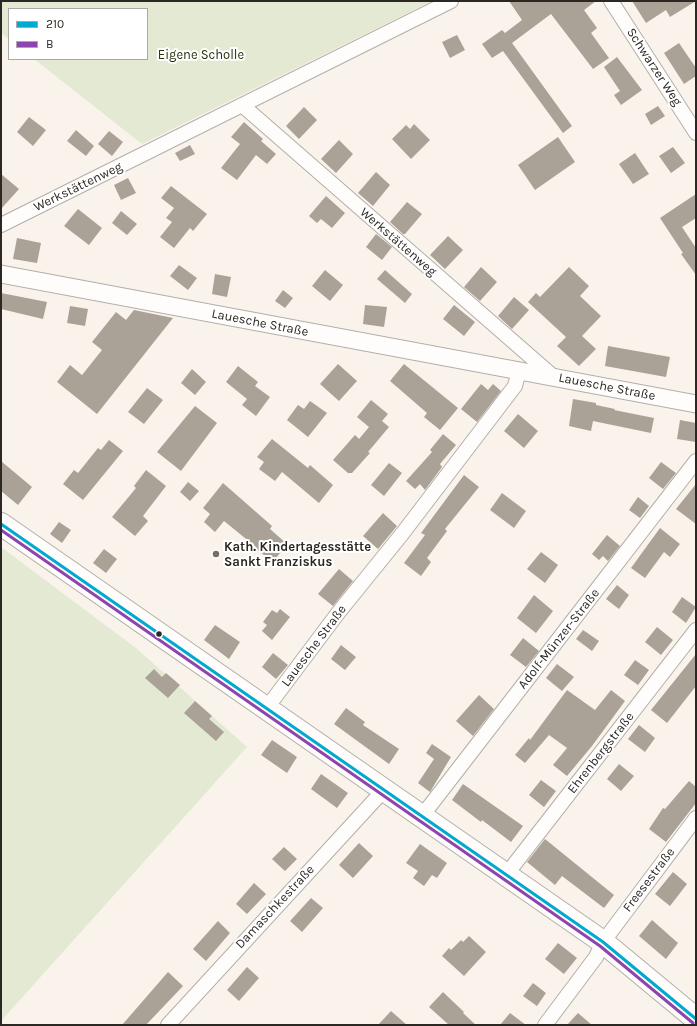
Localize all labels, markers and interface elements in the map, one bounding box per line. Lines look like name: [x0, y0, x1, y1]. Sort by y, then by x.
legend: [8, 8, 148, 60]
text: 210: [46, 17, 64, 31]
street label: Schwarzer Weg: [623, 25, 685, 109]
text: B: [46, 37, 53, 51]
park label: Eigene Scholle: [158, 47, 244, 63]
street label: Werkstättenweg: [31, 159, 125, 215]
street label: Werkstättenweg: [356, 204, 440, 280]
street label: Lauesche Straße: [210, 306, 310, 340]
street label: Lauesche Straße: [557, 370, 657, 404]
place label: Kath. Kindertagesstätte Sankt Franziskus: [224, 539, 371, 570]
marker: Kath. Kindertagesstätte Sankt Franziskus: [211, 549, 221, 559]
street label: Adolf-Münzer-Straße: [515, 586, 603, 692]
street label: Lauesche Straße: [278, 602, 350, 690]
unlabelled marker: [154, 629, 164, 639]
street label: Ehrenbergstraße: [564, 709, 638, 797]
street label: Freesestraße: [620, 845, 678, 915]
street label: Damaschkestraße: [232, 862, 318, 952]

